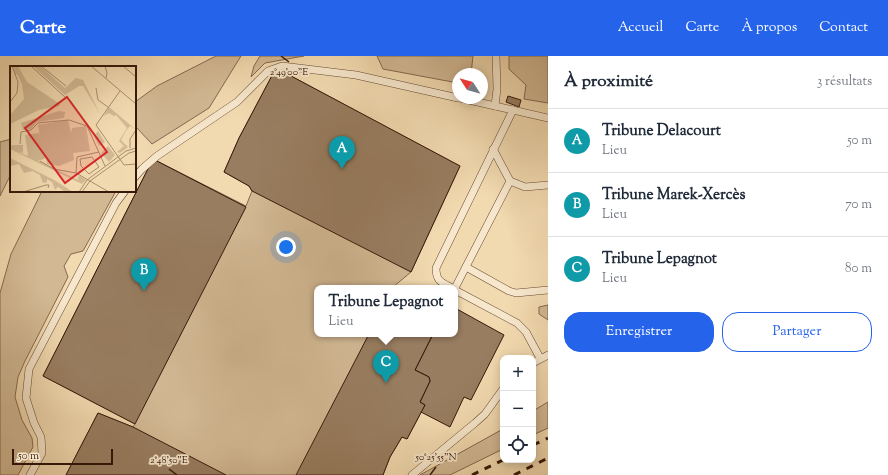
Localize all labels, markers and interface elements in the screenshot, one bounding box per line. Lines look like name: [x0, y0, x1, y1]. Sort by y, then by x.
text: Carte: [20, 15, 66, 42]
text: Accueil: [618, 18, 663, 38]
text: Carte: [685, 18, 719, 38]
text: À propos: [741, 18, 797, 38]
text: Contact: [819, 18, 868, 38]
text: 2°49'00"E: [270, 65, 308, 80]
inset map: [10, 66, 136, 192]
north arrow: [452, 68, 488, 104]
text: À proximité: [564, 70, 653, 94]
text: 3 résultats: [817, 73, 872, 91]
text: Tribune Delacourt: [602, 121, 721, 142]
text: A: [572, 132, 582, 150]
text: 50 m: [847, 132, 872, 150]
pin: A: [329, 136, 355, 169]
text: Lieu: [602, 142, 627, 160]
text: Tribune Marek-Xercès: [602, 185, 745, 206]
text: B: [573, 196, 581, 214]
text: 70 m: [845, 196, 872, 214]
text: Lieu: [602, 206, 627, 224]
your location: [276, 237, 296, 257]
text: Tribune Lepagnot: [602, 249, 717, 270]
pin: B: [131, 258, 157, 291]
text: C: [572, 260, 582, 278]
text: 80 m: [845, 260, 872, 278]
text: Lieu: [602, 270, 627, 288]
popup: [314, 285, 458, 337]
text: Tribune Lepagnot: [329, 292, 443, 313]
button: Enregistrer: [564, 312, 714, 352]
button: Partager: [722, 312, 872, 352]
text: Lieu: [329, 313, 354, 331]
pin: C: [373, 350, 399, 383]
map controls: [500, 355, 536, 463]
button: +: [500, 355, 536, 391]
button: −: [500, 391, 536, 427]
button: locate: [500, 427, 536, 463]
scale bar: [12, 447, 113, 466]
text: 50 m: [18, 448, 39, 464]
text: 50°25'55"N: [415, 450, 456, 465]
text: 2°48'50"E: [150, 453, 188, 468]

